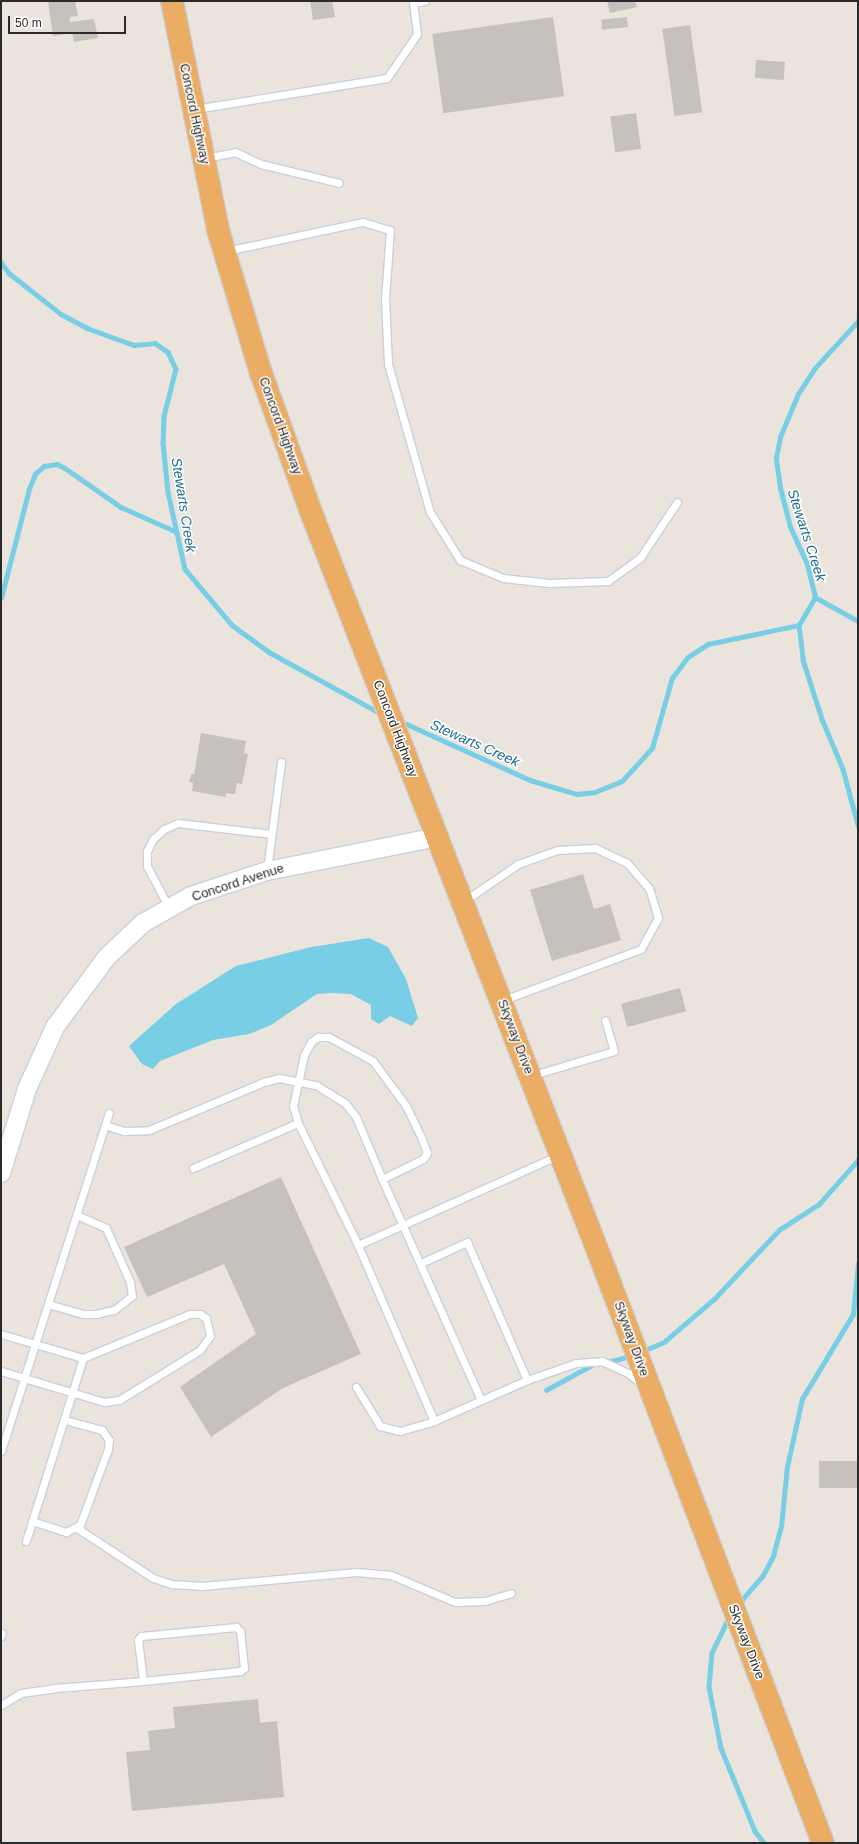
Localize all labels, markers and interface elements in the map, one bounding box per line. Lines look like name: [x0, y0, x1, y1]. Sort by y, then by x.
scale bar: [10, 8, 128, 34]
text: 50 m: [15, 16, 42, 30]
street label: Concord Highway: [176, 62, 212, 166]
street label: Concord Highway: [255, 375, 305, 477]
water label: Stewarts Creek: [168, 456, 200, 554]
water label: Stewarts Creek: [784, 487, 830, 583]
street label: Concord Highway: [369, 678, 421, 780]
water label: Stewarts Creek: [428, 716, 522, 770]
street label: Concord Avenue: [190, 861, 286, 905]
street label: Skyway Drive: [494, 997, 536, 1077]
street label: Skyway Drive: [610, 1299, 652, 1379]
street label: Skyway Drive: [725, 1602, 767, 1682]

